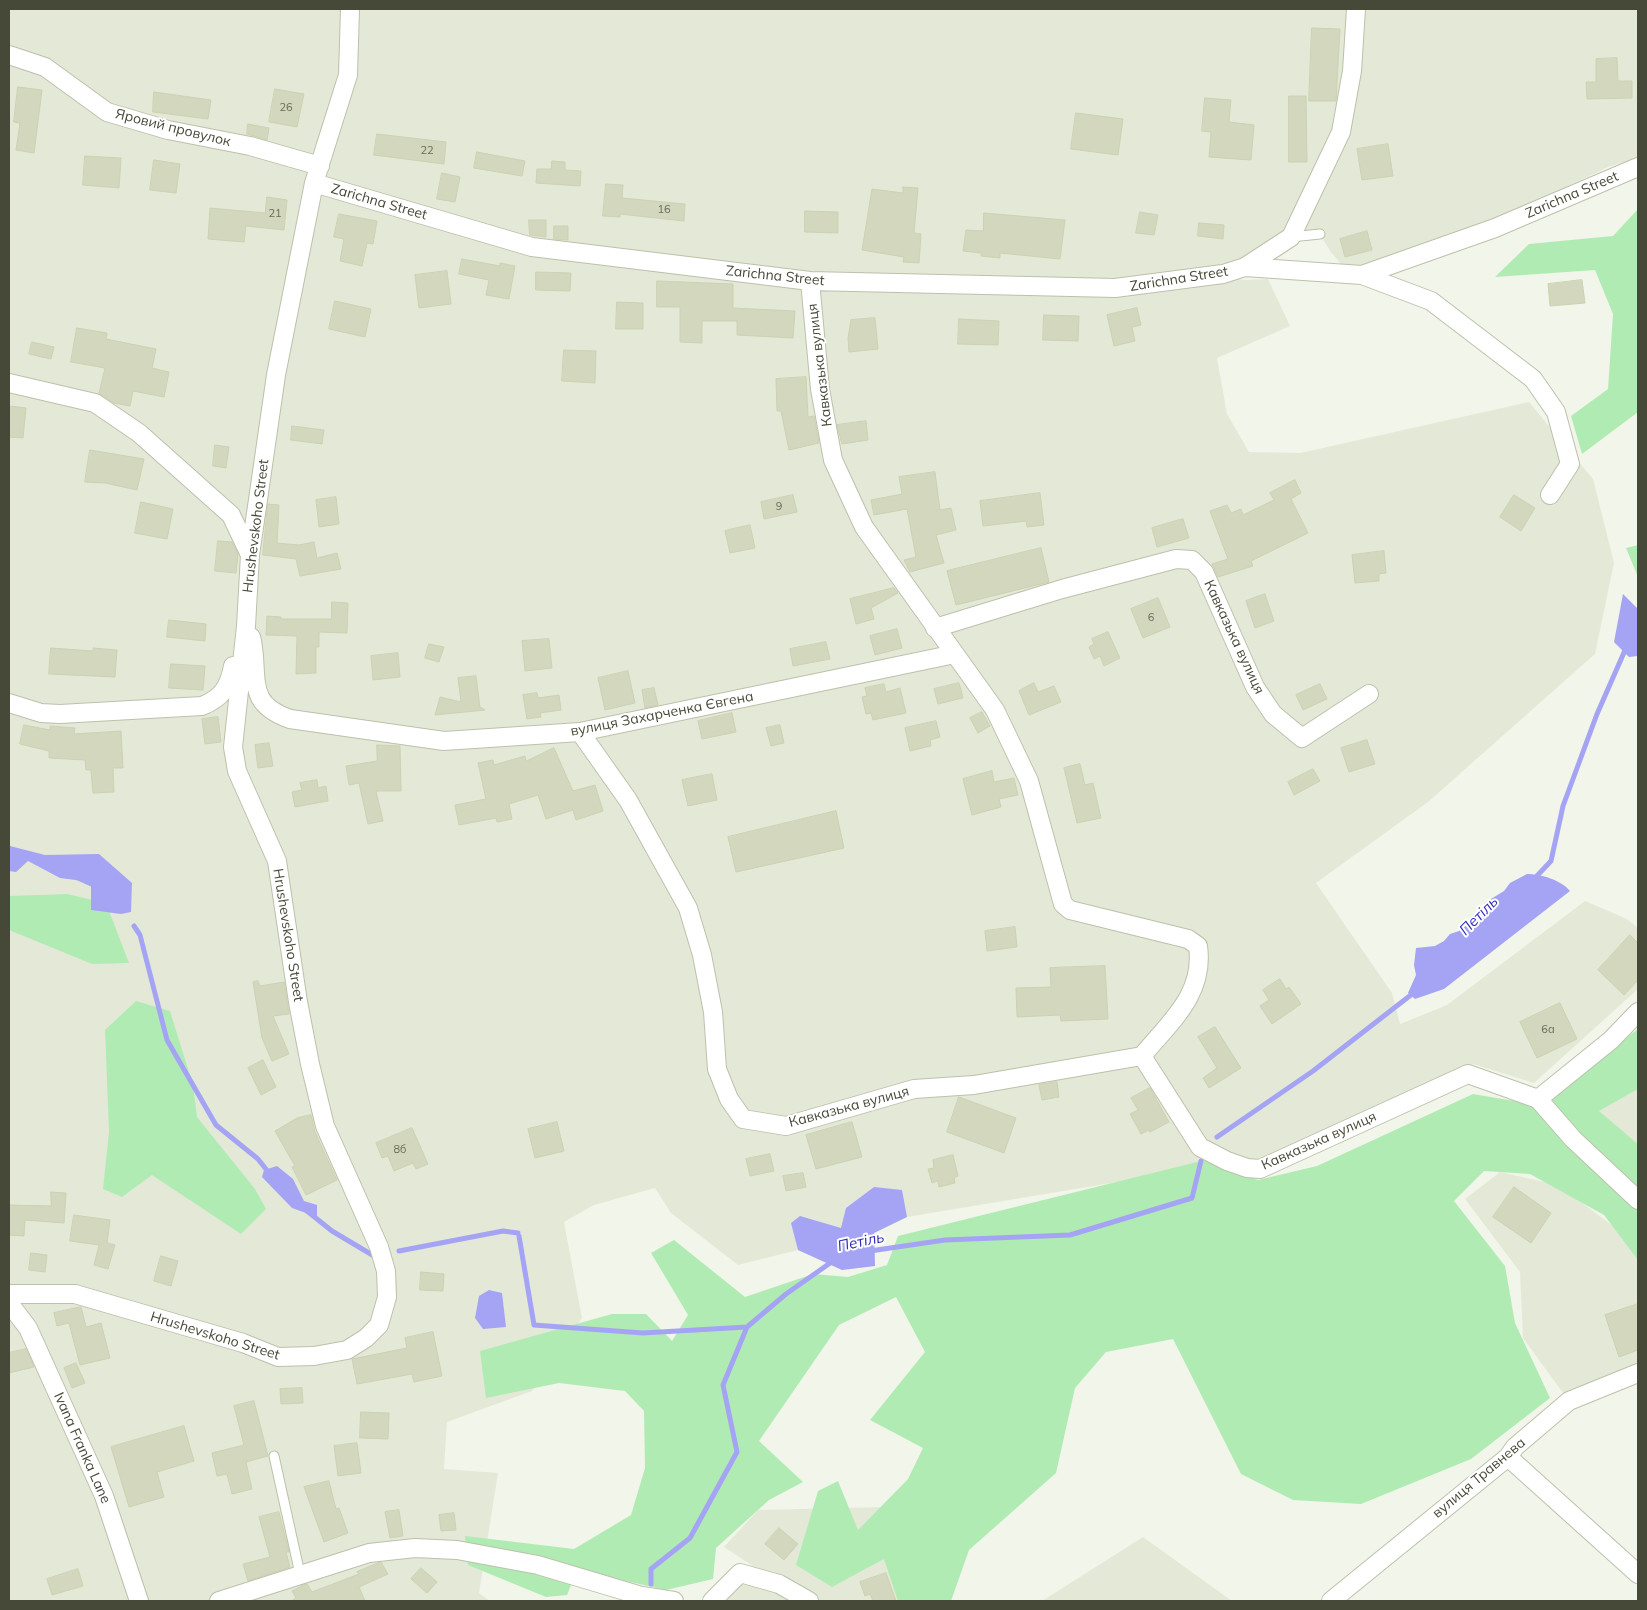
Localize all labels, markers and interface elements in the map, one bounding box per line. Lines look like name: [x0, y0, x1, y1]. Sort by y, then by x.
house number: 26: [279, 101, 293, 115]
street label: Яровий провулок: [114, 106, 232, 150]
house number: 22: [420, 144, 434, 158]
street label: Zarichna Street: [1523, 168, 1621, 222]
street label: Zarichna Street: [329, 180, 429, 224]
house number: 16: [657, 203, 671, 217]
house number: 21: [268, 207, 282, 221]
street label: Zarichna Street: [725, 262, 825, 290]
street label: Zarichna Street: [1129, 263, 1229, 295]
street label: Кавказька вулиця: [804, 302, 836, 428]
street label: Hrushevskoho Street: [239, 458, 273, 594]
house number: 9: [776, 500, 782, 514]
street label: Кавказька вулиця: [1200, 577, 1268, 697]
house number: 6: [1148, 611, 1154, 625]
street label: вулиця Захарченка Євгена: [569, 688, 755, 740]
street label: Hrushevskoho Street: [269, 867, 307, 1003]
water label: Петіль: [1456, 893, 1502, 939]
house number: 6а: [1541, 1023, 1555, 1037]
street label: Кавказька вулиця: [787, 1083, 911, 1131]
street label: Кавказька вулиця: [1259, 1108, 1379, 1174]
house number: 8б: [393, 1143, 407, 1157]
water label: Петіль: [836, 1228, 886, 1256]
street label: Hrushevskoho Street: [148, 1308, 282, 1364]
street label: Ivana Franka Lane: [50, 1390, 114, 1506]
street label: вулиця Травнева: [1429, 1434, 1529, 1522]

